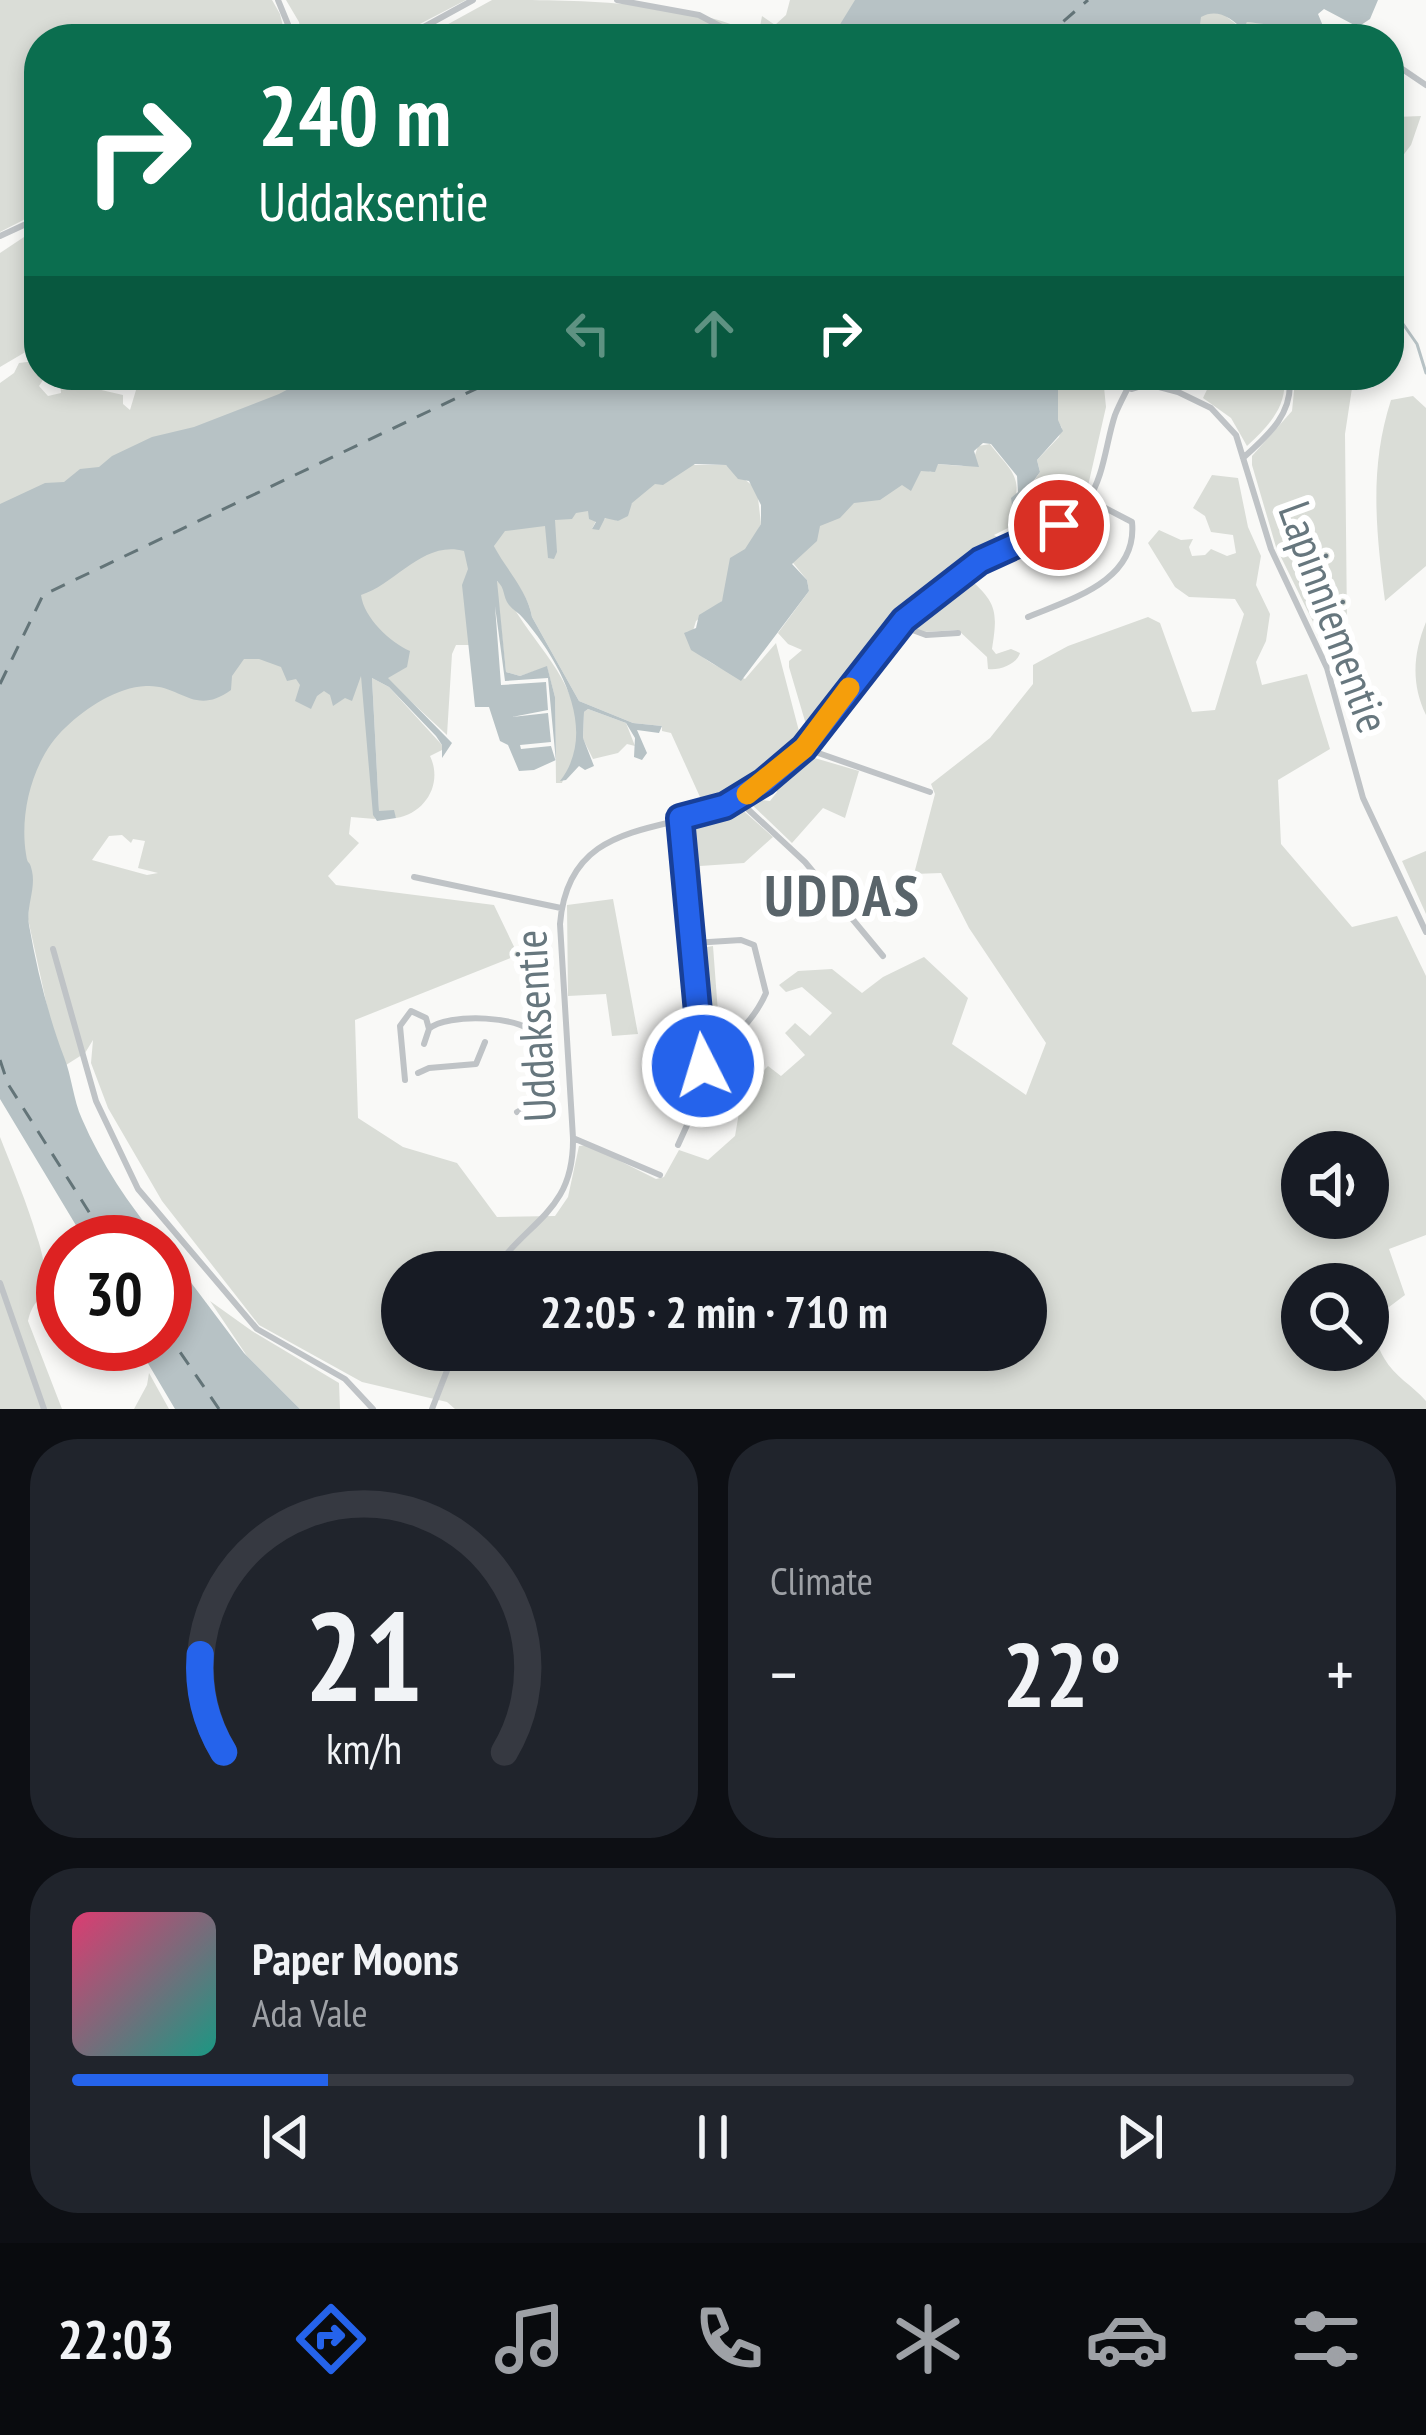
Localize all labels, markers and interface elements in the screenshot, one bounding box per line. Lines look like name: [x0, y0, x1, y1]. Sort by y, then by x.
text: 240 m: [258, 60, 451, 169]
icon: right: [60, 72, 216, 228]
text: Uddaksentie: [258, 166, 489, 236]
icon: left: [555, 300, 621, 366]
icon: ahead: [681, 300, 747, 366]
icon: right: [807, 300, 873, 366]
pin: [1008, 474, 1110, 576]
icon: arrive: [1026, 492, 1092, 558]
street label: Lapinniementie: [1266, 493, 1404, 740]
district label: UDDAS: [764, 858, 922, 932]
street label: Uddaksentie: [500, 929, 568, 1124]
position arrow: [640, 1003, 766, 1129]
map controls: [1281, 1131, 1389, 1371]
button: sound: [1281, 1131, 1389, 1239]
speed limit sign: 30: [36, 1215, 192, 1371]
button: search: [1281, 1263, 1389, 1371]
text: 22:05 · 2 min · 710 m: [540, 1282, 888, 1340]
text: Climate: [770, 1555, 873, 1606]
text: 21: [304, 1574, 424, 1735]
text: 22°: [1003, 1615, 1121, 1732]
text: −: [770, 1631, 797, 1716]
text: +: [1327, 1631, 1354, 1716]
text: km/h: [326, 1719, 402, 1775]
text: Paper Moons: [252, 1929, 459, 1987]
text: Ada Vale: [252, 1987, 368, 2038]
icon: previous: [253, 2104, 319, 2170]
icon: pause: [680, 2104, 746, 2170]
icon: next: [1107, 2104, 1173, 2170]
icon: directions: [289, 2297, 373, 2381]
icon: music: [488, 2297, 572, 2381]
icon: phone: [687, 2297, 771, 2381]
icon: climate: [886, 2297, 970, 2381]
icon: car: [1085, 2297, 1169, 2381]
icon: filters: [1284, 2297, 1368, 2381]
text: 22:03: [58, 2304, 174, 2374]

